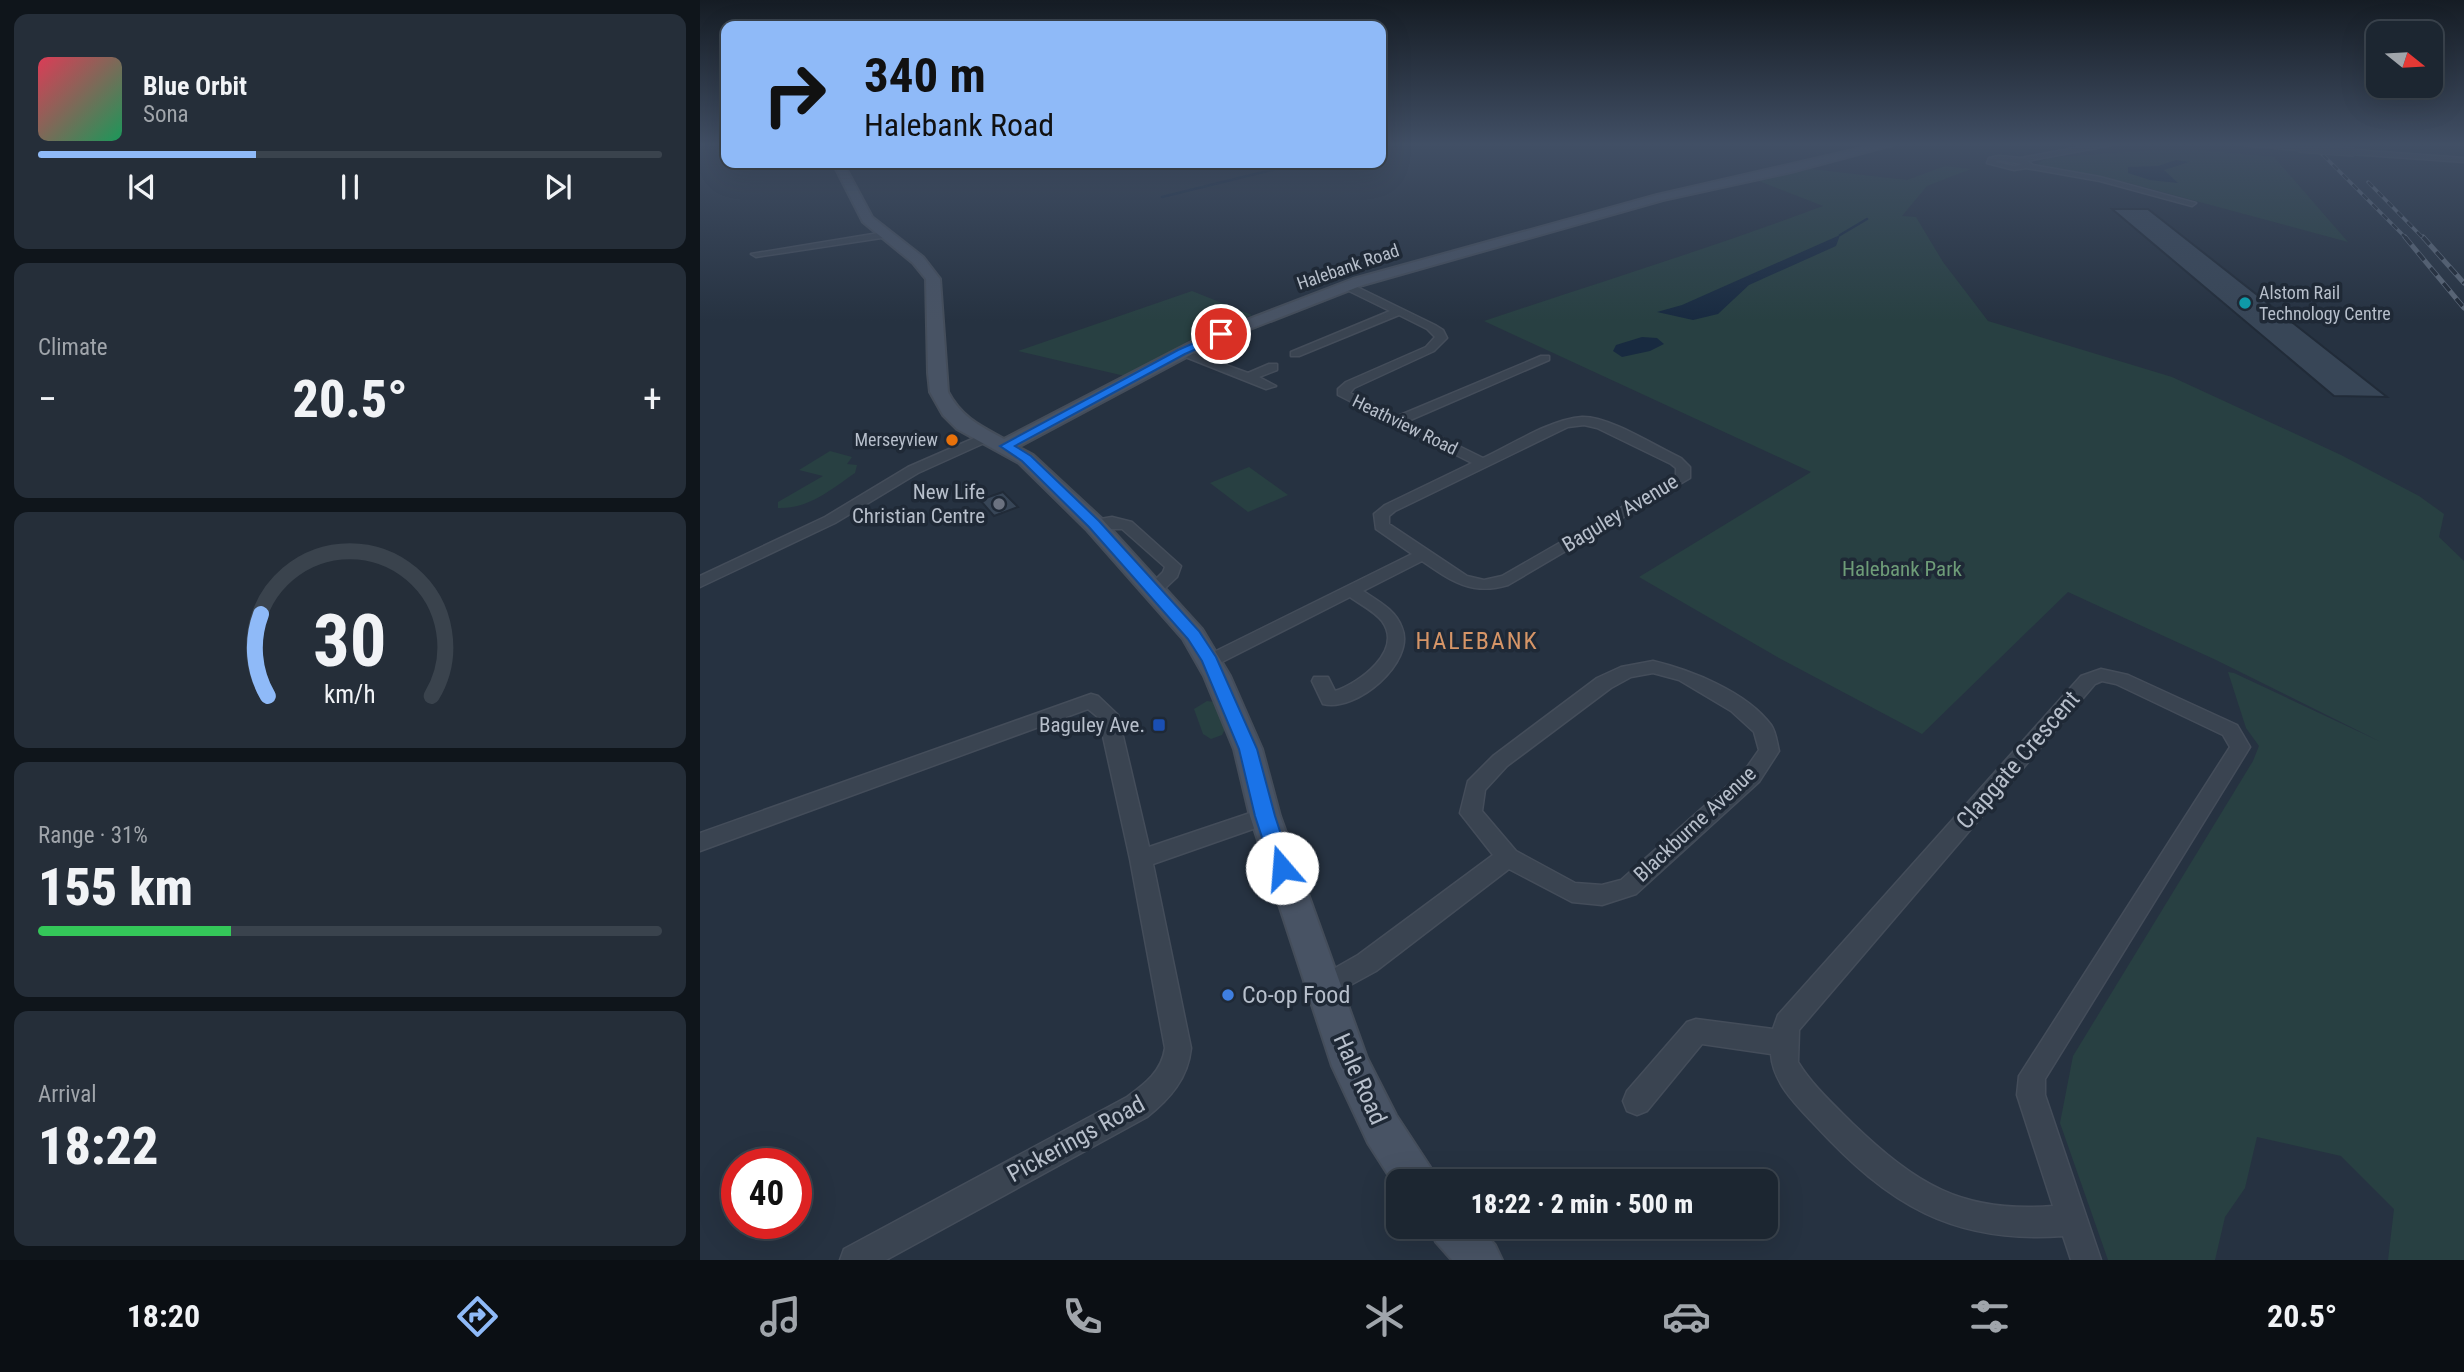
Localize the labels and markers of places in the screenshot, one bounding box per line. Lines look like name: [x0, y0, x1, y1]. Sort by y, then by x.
place label: Alstom Rail Technology Centre: [2259, 282, 2391, 324]
marker: Alstom Rail Technology Centre: [2237, 295, 2253, 311]
pin: [1191, 304, 1251, 364]
place label: Merseyview: [854, 429, 938, 450]
marker: Merseyview: [944, 432, 960, 448]
place label: New Life Christian Centre: [852, 480, 985, 528]
marker: New Life Christian Centre: [991, 496, 1007, 512]
place label: Baguley Ave.: [1039, 713, 1145, 737]
marker: Baguley Ave.: [1151, 717, 1167, 733]
place label: Co-op Food: [1242, 981, 1350, 1009]
marker: Co-op Food: [1220, 987, 1236, 1003]

